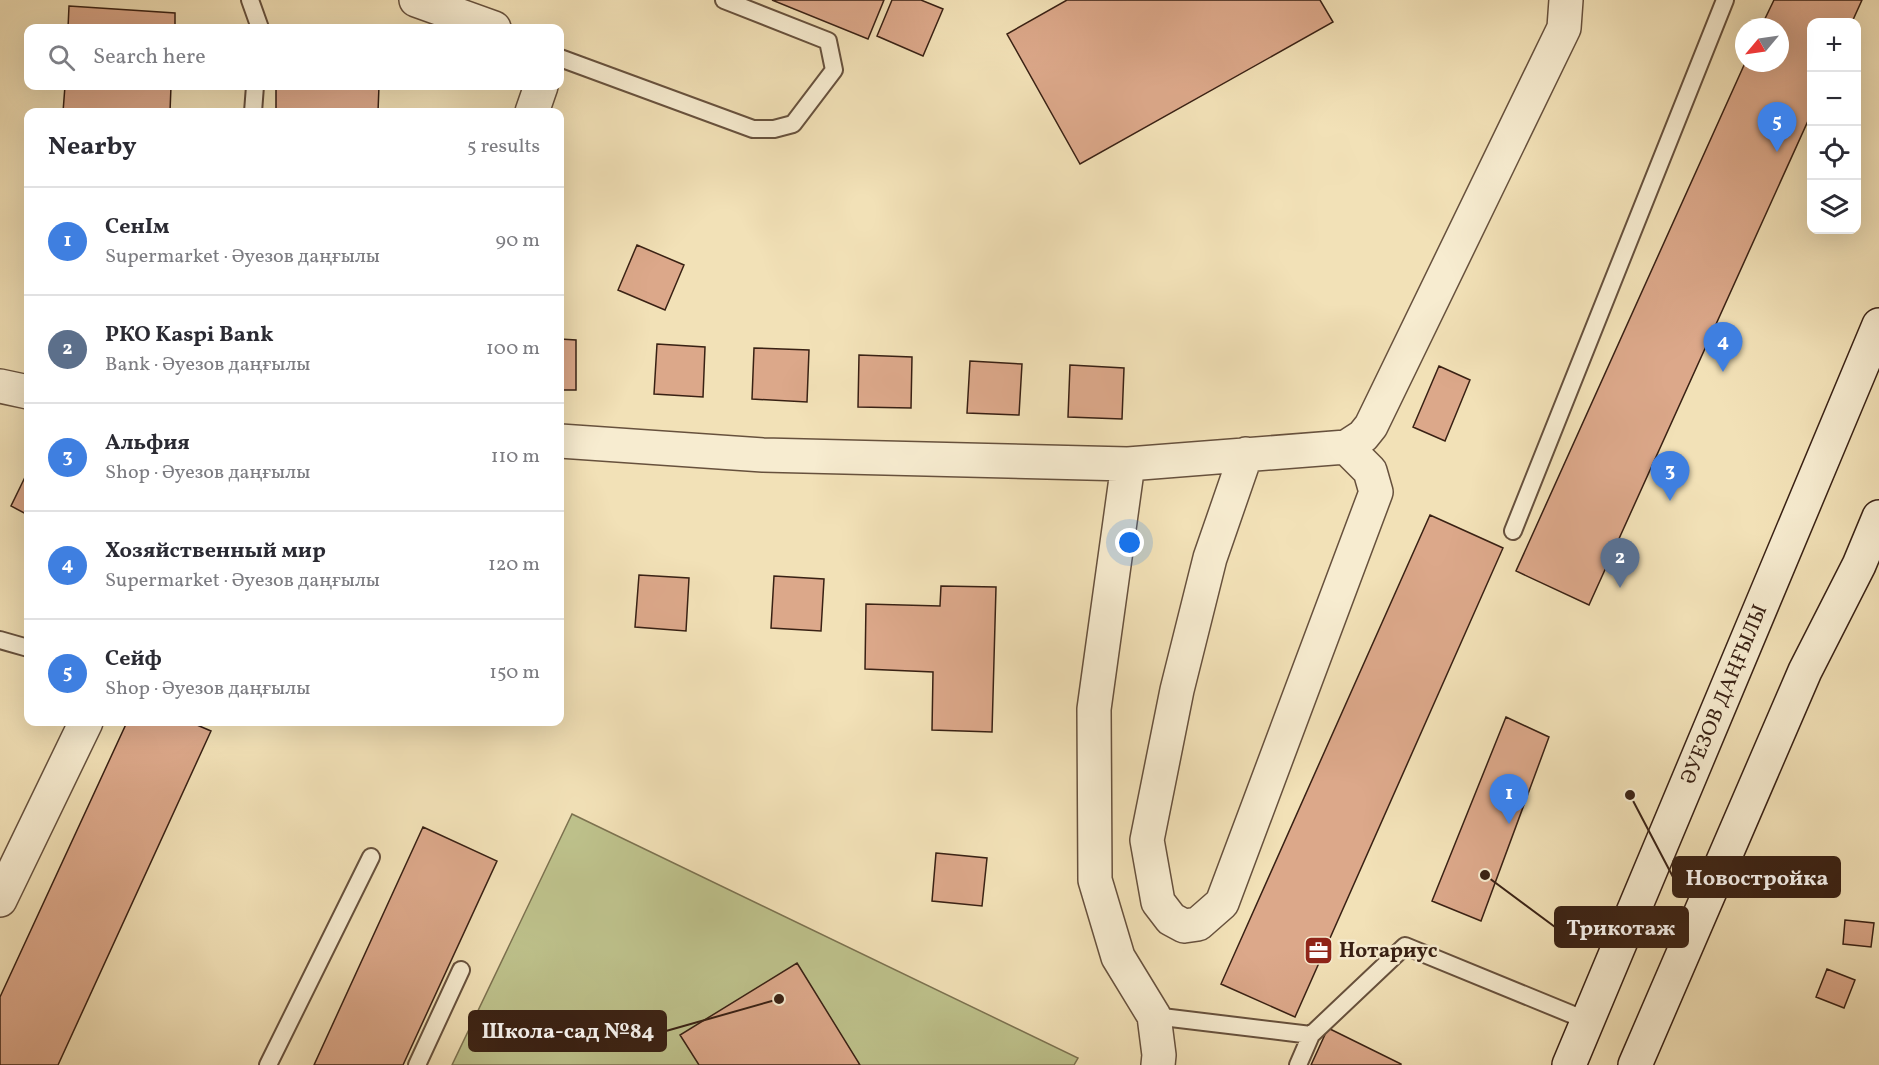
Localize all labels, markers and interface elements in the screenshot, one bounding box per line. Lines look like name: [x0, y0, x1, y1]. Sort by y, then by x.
north arrow: [1735, 18, 1789, 72]
map controls: [1807, 18, 1861, 234]
button: +: [1807, 18, 1861, 72]
search box: [24, 24, 564, 90]
icon: search: [45, 41, 78, 74]
text: Search here: [93, 42, 206, 73]
button: −: [1807, 72, 1861, 126]
pin: 5: [1758, 102, 1796, 152]
button: locate: [1807, 126, 1861, 180]
text: Nearby: [48, 129, 137, 165]
text: 5 results: [467, 133, 540, 161]
button: layers: [1807, 180, 1861, 234]
text: СенIм: [105, 212, 170, 243]
text: 1: [63, 227, 72, 255]
text: 90 m: [496, 227, 540, 255]
text: Supermarket · Әуезов даңғылы: [105, 243, 380, 271]
text: РКО Kaspi Bank: [105, 320, 274, 351]
pin: 4: [1704, 322, 1742, 372]
text: 2: [62, 335, 73, 363]
text: 100 m: [486, 335, 540, 363]
text: Bank · Әуезов даңғылы: [105, 351, 310, 379]
text: Альфия: [105, 428, 190, 459]
text: 3: [62, 443, 73, 471]
text: 110 m: [491, 443, 540, 471]
pin: 3: [1650, 452, 1690, 501]
text: Shop · Әуезов даңғылы: [105, 459, 310, 487]
your location: [1115, 528, 1144, 557]
text: Хозяйственный мир: [105, 536, 326, 567]
pin: 2: [1600, 538, 1640, 588]
text: 4: [61, 551, 74, 579]
text: 120 m: [488, 551, 540, 579]
text: Supermarket · Әуезов даңғылы: [105, 567, 380, 595]
street label: ӘУЕЗОВ ДАҢҒЫЛЫ: [1674, 600, 1775, 788]
text: Сейф: [105, 644, 162, 675]
text: 5: [63, 659, 72, 687]
text: 150 m: [489, 659, 540, 687]
text: Shop · Әуезов даңғылы: [105, 675, 310, 703]
pin: 1: [1490, 774, 1528, 824]
callout: Новостройка: [1673, 857, 1840, 897]
text: Новостройка: [1686, 864, 1828, 895]
callout: Трикотаж: [1555, 907, 1688, 947]
text: Трикотаж: [1566, 914, 1676, 945]
office icon: Нотариус: [1302, 935, 1334, 967]
place label: Нотариус: [1339, 937, 1438, 966]
callout: Школа-сад №84: [469, 1011, 666, 1051]
text: Школа-сад №84: [481, 1017, 655, 1048]

